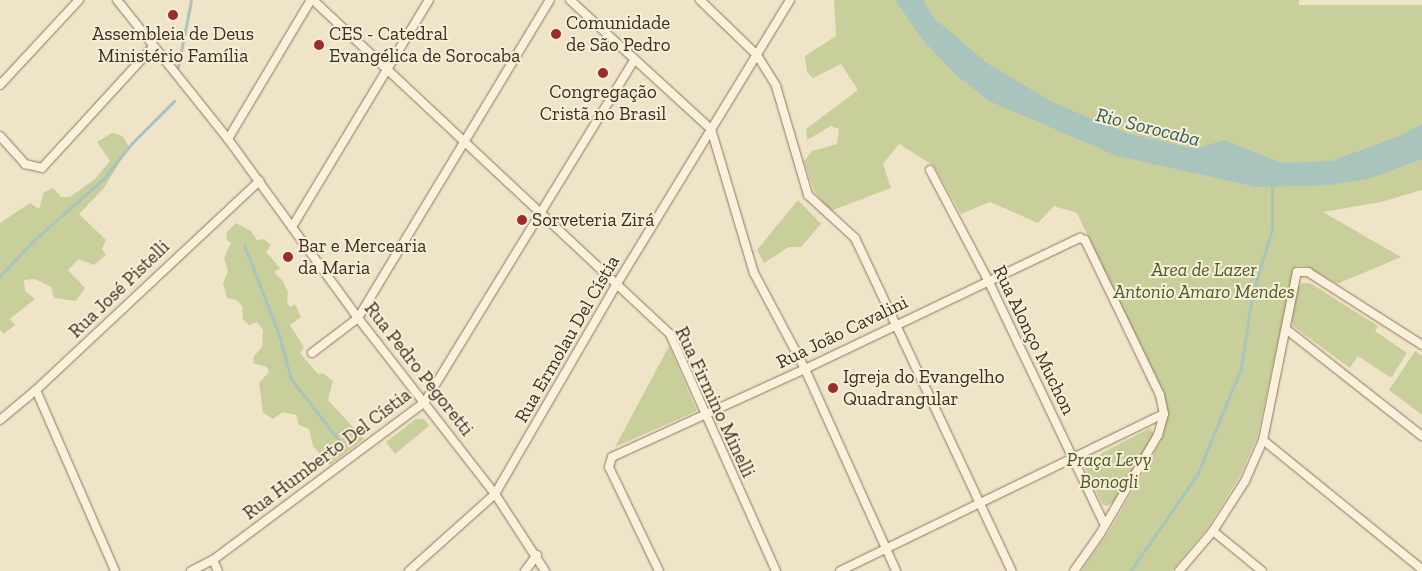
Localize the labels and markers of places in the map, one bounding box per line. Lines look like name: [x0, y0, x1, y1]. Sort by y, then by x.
marker: Assembleia de Deus Ministério Família: [167, 9, 179, 21]
place label: Comunidade de São Pedro: [566, 12, 671, 56]
place label: Assembleia de Deus Ministério Família: [92, 23, 254, 67]
place label: CES - Catedral Evangélica de Sorocaba: [329, 23, 520, 67]
marker: Comunidade de São Pedro: [550, 28, 562, 40]
marker: CES - Catedral Evangélica de Sorocaba: [313, 39, 325, 51]
marker: Congregação Cristã no Brasil: [597, 67, 609, 79]
place label: Congregação Cristã no Brasil: [540, 81, 666, 125]
place label: Sorveteria Zirá: [532, 209, 654, 231]
marker: Sorveteria Zirá: [516, 214, 528, 226]
place label: Bar e Mercearia da Maria: [298, 235, 427, 279]
marker: Bar e Mercearia da Maria: [282, 251, 294, 263]
place label: Igreja do Evangelho Quadrangular: [843, 366, 1004, 410]
marker: Igreja do Evangelho Quadrangular: [827, 382, 839, 394]

